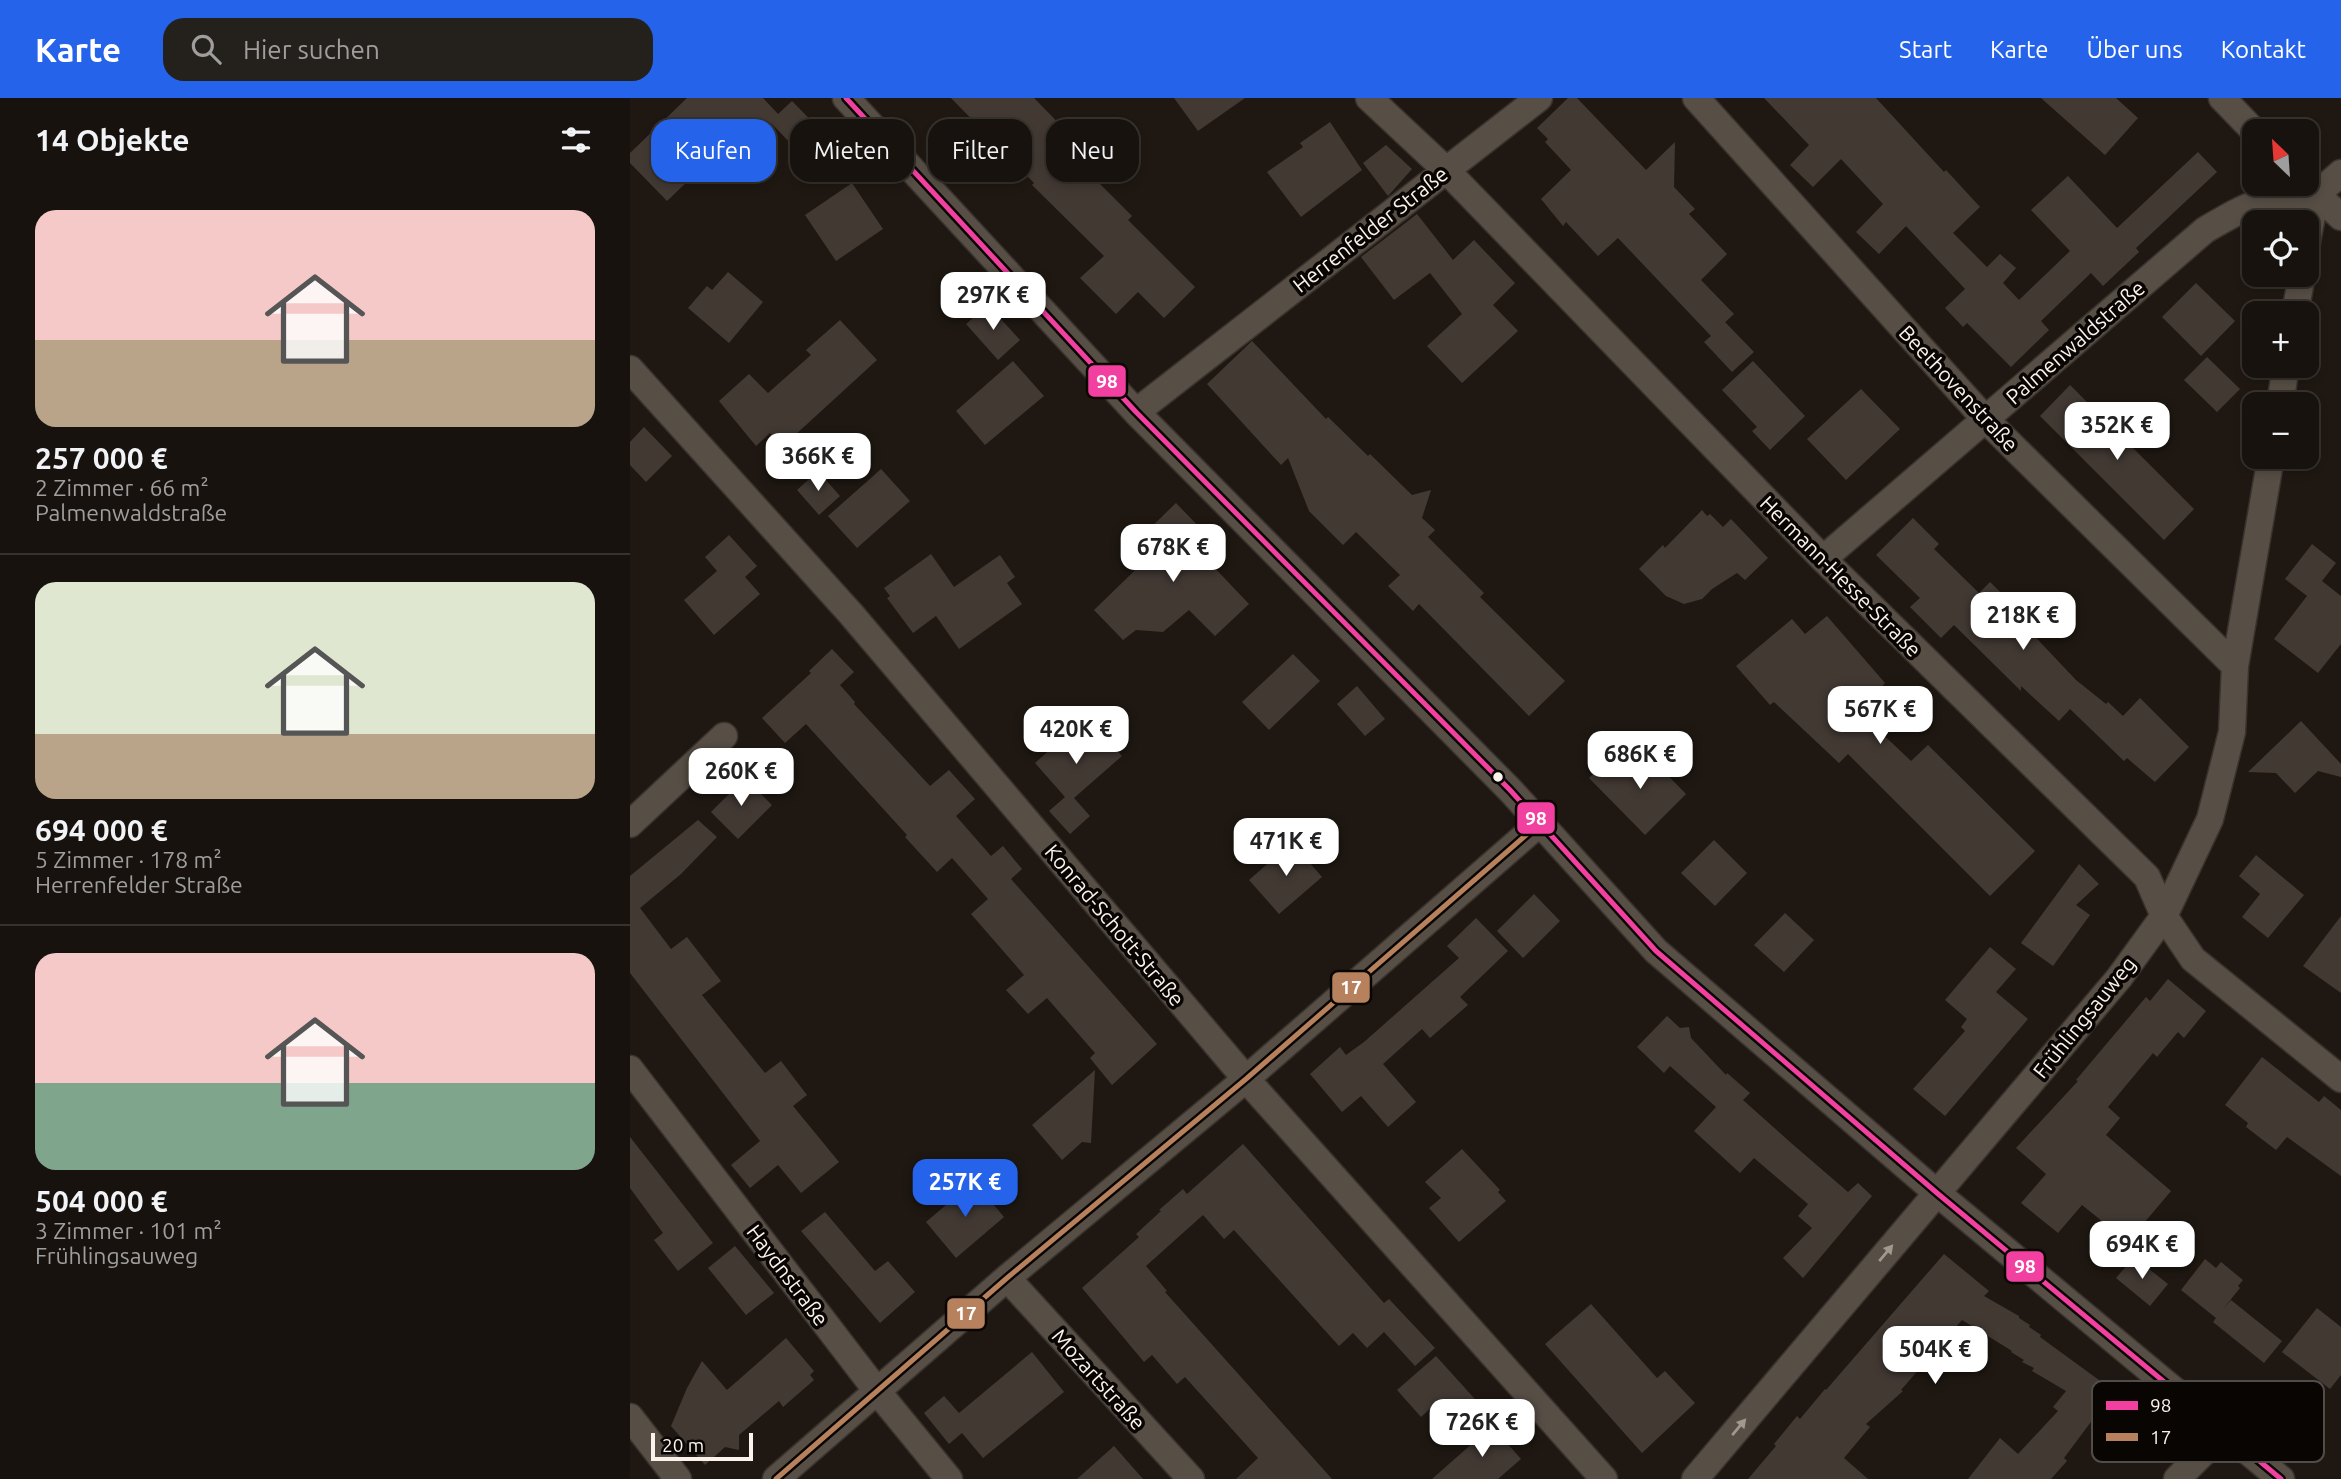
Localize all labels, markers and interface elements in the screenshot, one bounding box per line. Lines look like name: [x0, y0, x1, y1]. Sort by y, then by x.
search box: [163, 18, 653, 81]
icon: search: [187, 30, 225, 68]
text: Karte: [35, 31, 121, 68]
text: Hier suchen: [243, 35, 380, 64]
text: Start: [1899, 36, 1952, 63]
text: Karte: [1990, 36, 2049, 63]
text: Über uns: [2087, 36, 2183, 63]
text: Kontakt: [2221, 36, 2306, 63]
chip: Kaufen: [651, 119, 776, 182]
chip: Mieten: [790, 119, 914, 182]
chip: Filter: [928, 119, 1032, 182]
chip: Neu: [1046, 119, 1139, 182]
north arrow: [2242, 119, 2319, 196]
map controls: [2242, 119, 2319, 469]
icon: filters: [557, 121, 595, 159]
text: 14 Objekte: [35, 123, 190, 157]
street label: Herrenfelder Straße: [1288, 161, 1452, 297]
button: locate: [2242, 210, 2319, 287]
icon: home: [252, 256, 378, 382]
pin: 297K €: [936, 272, 1050, 332]
street label: Palmenwaldstraße: [2001, 275, 2149, 409]
text: 297K €: [957, 282, 1029, 307]
button: +: [2242, 301, 2319, 378]
street label: Beethovenstraße: [1895, 320, 2023, 456]
line badge: 98: [1087, 364, 1127, 398]
text: 98: [1096, 370, 1118, 392]
button: −: [2242, 392, 2319, 469]
pin: 352K €: [2060, 402, 2174, 462]
text: 352K €: [2081, 412, 2153, 437]
pin: 366K €: [761, 434, 875, 493]
text: 257 000 €: [35, 441, 168, 475]
text: 366K €: [782, 443, 854, 468]
text: 2 Zimmer · 66 m²: [35, 475, 209, 500]
street label: Hermann-Hesse-Straße: [1756, 491, 1926, 661]
text: Palmenwaldstraße: [35, 500, 227, 525]
pin: 678K €: [1116, 524, 1230, 584]
text: 678K €: [1137, 534, 1209, 559]
pin: 218K €: [1966, 592, 2080, 652]
text: 218K €: [1987, 602, 2059, 627]
icon: home: [252, 628, 378, 754]
pin: 567K €: [1823, 686, 1937, 746]
text: 567K €: [1844, 696, 1916, 721]
pin: 420K €: [1019, 706, 1133, 766]
text: 420K €: [1040, 716, 1112, 741]
pin: 686K €: [1583, 732, 1697, 791]
text: 686K €: [1604, 741, 1676, 766]
pin: 260K €: [684, 748, 798, 808]
text: 260K €: [705, 758, 777, 783]
unlabelled marker: [1491, 770, 1505, 784]
line badge: 98: [1516, 801, 1556, 835]
text: 98: [1525, 807, 1547, 829]
text: 694 000 €: [35, 813, 168, 847]
pin: 471K €: [1229, 818, 1343, 878]
text: 471K €: [1250, 828, 1322, 853]
street label: Konrad-Schott-Straße: [1040, 839, 1190, 1011]
text: 5 Zimmer · 178 m²: [35, 847, 222, 872]
text: Herrenfelder Straße: [35, 872, 243, 897]
street label: Frühlingsauweg: [2028, 952, 2140, 1082]
line badge: 17: [1331, 971, 1371, 1004]
text: 17: [1340, 976, 1362, 998]
icon: home: [252, 999, 378, 1125]
pin: 257K €: [908, 1160, 1022, 1219]
text: 257K €: [929, 1169, 1001, 1194]
text: 504 000 €: [35, 1184, 168, 1218]
text: 3 Zimmer · 101 m²: [35, 1218, 222, 1243]
street label: Haydnstraße: [742, 1220, 834, 1330]
pin: 694K €: [2085, 1222, 2199, 1281]
text: 694K €: [2106, 1231, 2178, 1256]
text: Frühlingsauweg: [35, 1243, 198, 1268]
one-way arrow: [1878, 1245, 1893, 1262]
line badge: 98: [2005, 1250, 2045, 1283]
text: 98: [2014, 1255, 2036, 1277]
line badge: 17: [946, 1297, 986, 1330]
text: 17: [955, 1302, 977, 1324]
street label: Mozartstraße: [1047, 1324, 1151, 1434]
pin: 504K €: [1878, 1326, 1992, 1386]
text: 504K €: [1899, 1336, 1971, 1361]
legend: [2092, 1381, 2324, 1462]
text: 98: [2150, 1394, 2171, 1416]
pin: 726K €: [1425, 1400, 1539, 1459]
text: 726K €: [1446, 1409, 1518, 1434]
one-way arrow: [1731, 1418, 1747, 1436]
text: 17: [2150, 1426, 2171, 1448]
scale bar: [651, 1430, 752, 1462]
text: 20 m: [662, 1434, 704, 1456]

